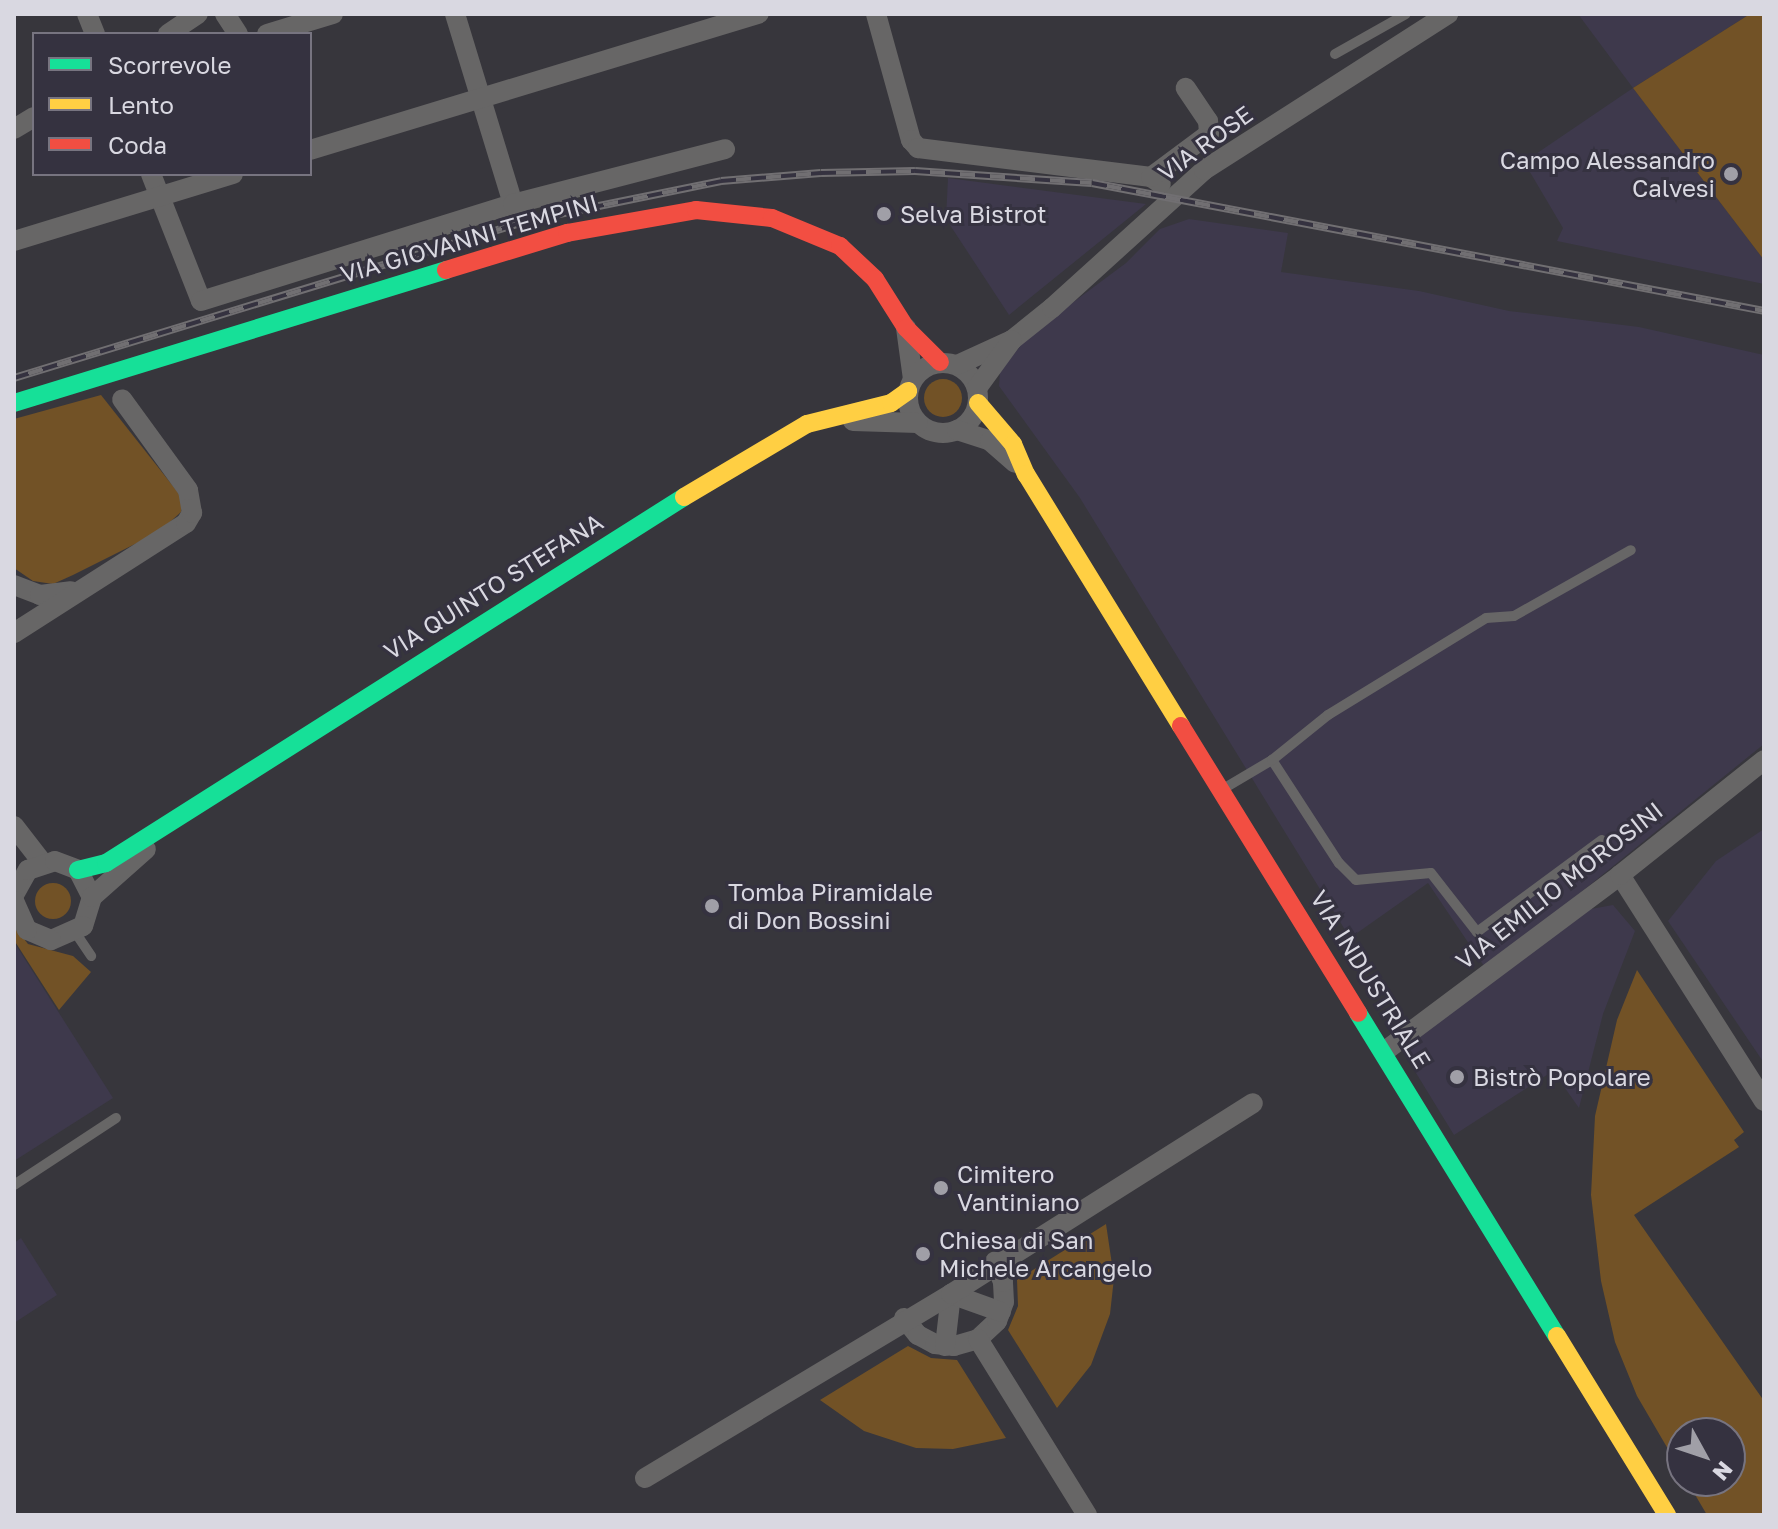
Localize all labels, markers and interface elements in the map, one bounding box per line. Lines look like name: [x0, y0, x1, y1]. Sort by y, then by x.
legend: [32, 32, 312, 176]
text: Scorrevole: [108, 50, 231, 79]
text: Lento: [108, 90, 174, 119]
street label: VIA ROSE: [1152, 99, 1258, 187]
text: Coda: [108, 130, 167, 159]
place label: Campo Alessandro Calvesi: [1500, 146, 1715, 202]
marker: Campo Alessandro Calvesi: [1722, 165, 1740, 183]
street label: VIA GIOVANNI TEMPINI: [337, 187, 601, 289]
place label: Selva Bistrot: [900, 200, 1047, 228]
marker: Selva Bistrot: [875, 205, 893, 223]
street label: VIA QUINTO STEFANA: [378, 507, 608, 665]
street label: VIA EMILIO MOROSINI: [1450, 795, 1668, 975]
place label: Tomba Piramidale di Don Bossini: [728, 878, 933, 934]
street label: VIA INDUSTRIALE: [1305, 885, 1437, 1073]
marker: Tomba Piramidale di Don Bossini: [703, 897, 721, 915]
place label: Bistrò Popolare: [1473, 1063, 1651, 1091]
marker: Bistrò Popolare: [1448, 1068, 1466, 1086]
place label: Cimitero Vantiniano: [957, 1160, 1080, 1216]
marker: Cimitero Vantiniano: [932, 1179, 950, 1197]
place label: Chiesa di San Michele Arcangelo: [939, 1226, 1152, 1282]
marker: Chiesa di San Michele Arcangelo: [914, 1245, 932, 1263]
north arrow: [1666, 1417, 1746, 1497]
text: N: [1708, 1456, 1739, 1487]

